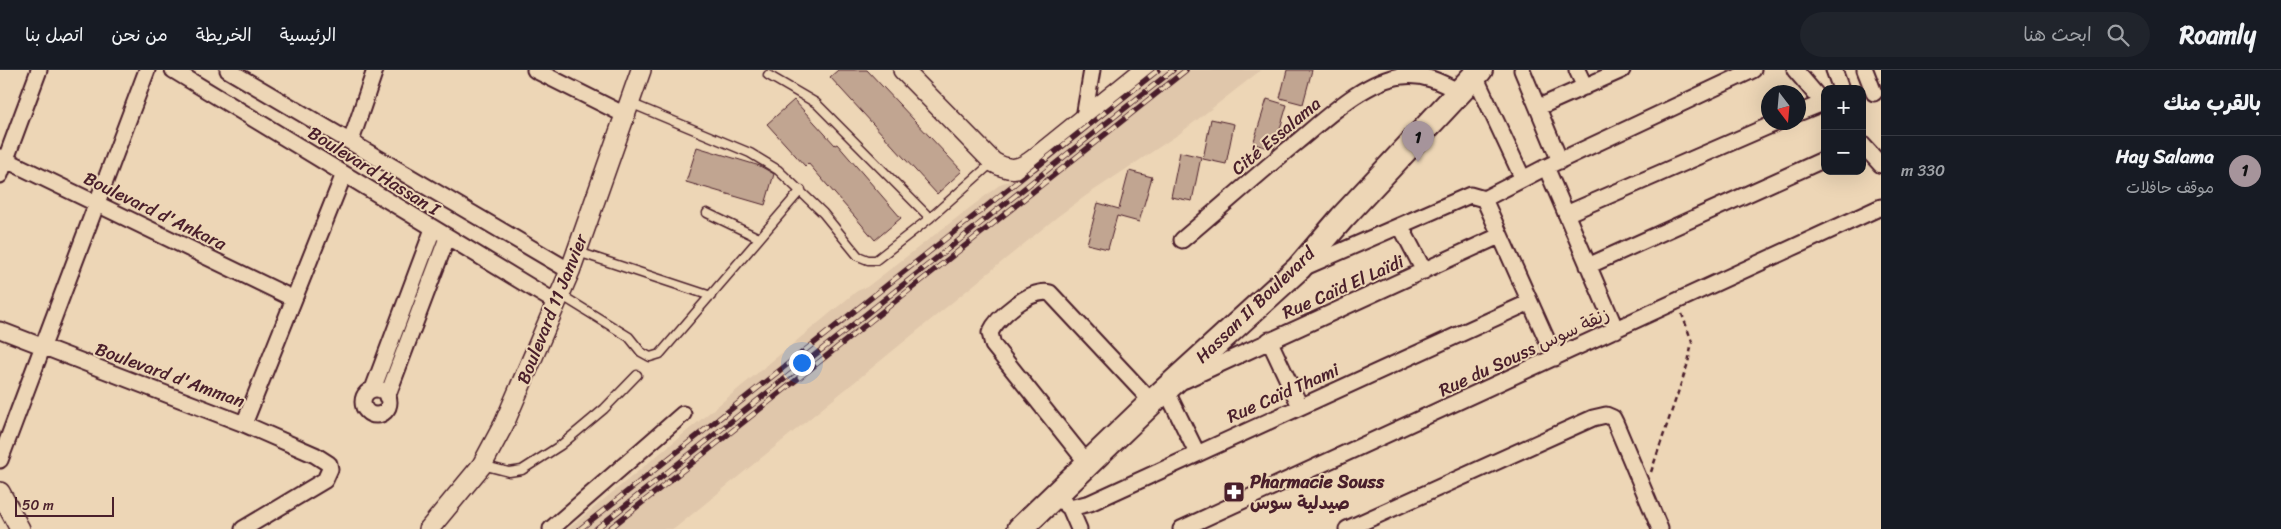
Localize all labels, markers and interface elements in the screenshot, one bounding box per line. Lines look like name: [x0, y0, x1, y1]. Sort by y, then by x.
search box: [1800, 12, 2150, 57]
text: Roamly: [2180, 14, 2256, 56]
text: ابحث هنا: [2023, 18, 2092, 51]
text: اتصل بنا: [25, 19, 84, 51]
text: من نحن: [112, 19, 168, 51]
text: الخريطة: [196, 19, 252, 51]
text: الرئيسية: [280, 19, 336, 51]
icon: search: [2104, 21, 2132, 49]
text: بالقرب منك: [2163, 84, 2261, 122]
north arrow: [1761, 85, 1806, 130]
map controls: [1821, 85, 1866, 175]
button: +: [1821, 85, 1866, 130]
street label: Cité Essalama: [1224, 88, 1328, 184]
street label: Boulevard Hassan I: [302, 117, 448, 226]
pin: 1: [1402, 121, 1434, 162]
button: −: [1821, 130, 1866, 175]
text: Hay Salama: [2116, 140, 2214, 173]
text: 330 m: [1901, 156, 1945, 185]
text: 1: [2242, 156, 2248, 185]
street label: Boulevard d'Ankara: [78, 162, 233, 260]
text: موقف حافلات: [2126, 173, 2214, 202]
street label: Boulevard 11 Janvier: [507, 228, 597, 389]
street label: Hassan II Boulevard: [1187, 238, 1324, 371]
street label: Rue Caïd El Laïdi: [1277, 245, 1410, 328]
street label: Rue du Souss زنقة سوس: [1433, 298, 1615, 406]
street label: Boulevard d'Amman: [91, 333, 250, 417]
your location: [789, 350, 815, 376]
street label: Rue Caïd Thami: [1222, 354, 1345, 432]
place label: Pharmacie Souss صيدلية سوس: [1250, 466, 1385, 519]
pharmacy icon: Pharmacie Souss صيدلية سوس: [1222, 480, 1246, 504]
text: 50 m: [22, 493, 54, 518]
scale bar: [15, 494, 114, 517]

